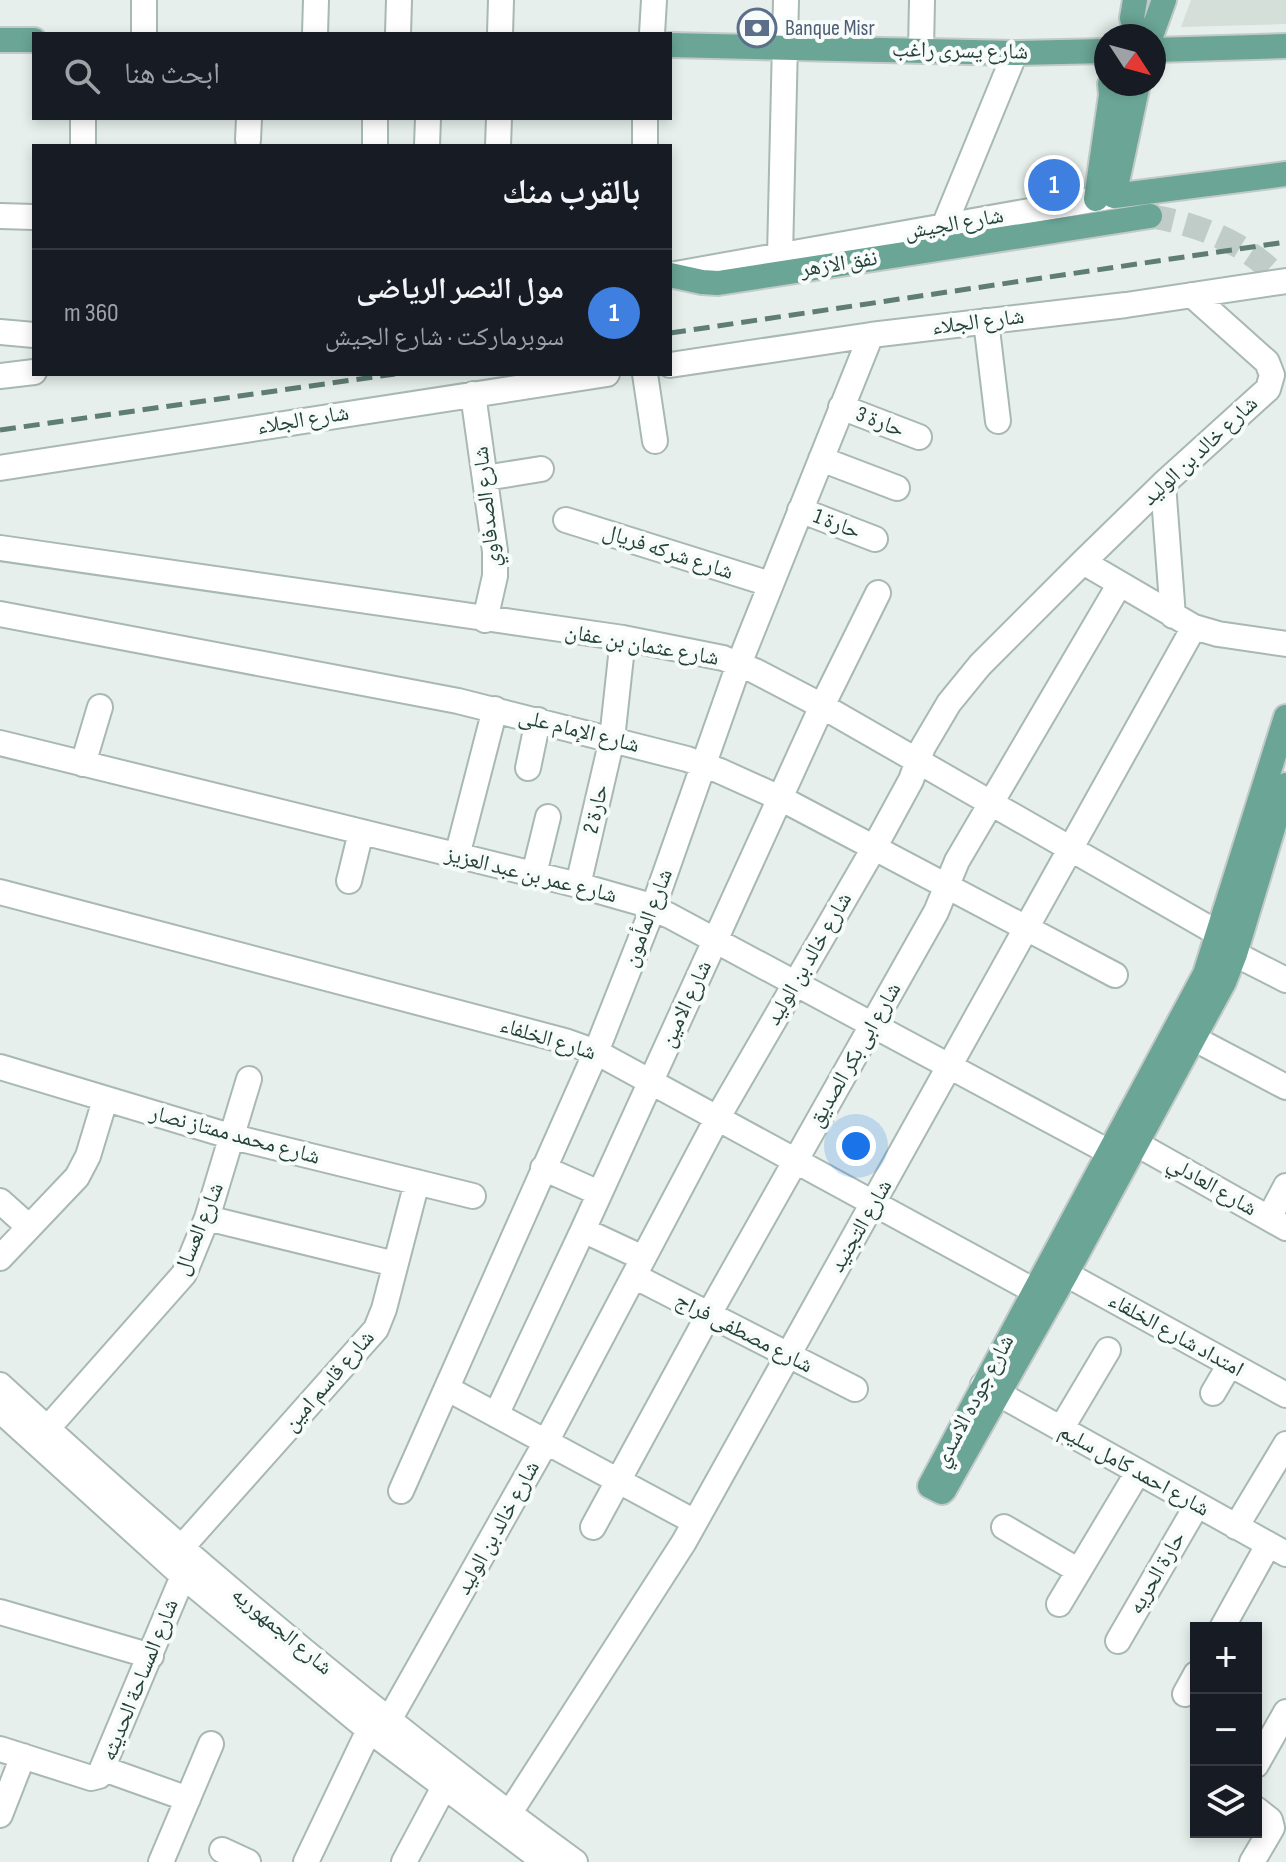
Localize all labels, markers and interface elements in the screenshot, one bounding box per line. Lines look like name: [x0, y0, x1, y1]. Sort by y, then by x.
bank icon: Banque Misr: [736, 7, 778, 49]
place label: Banque Misr: [785, 15, 875, 42]
north arrow: [1094, 24, 1166, 96]
search box: [32, 32, 672, 120]
street label: شارع يسرى راغب: [892, 36, 1028, 66]
icon: search: [60, 54, 104, 98]
text: ابحث هنا: [124, 56, 220, 92]
pin: 1: [1028, 155, 1080, 215]
text: بالقرب منك: [502, 172, 640, 213]
street label: شارع الجيش: [902, 202, 1006, 246]
street label: نفق الازهر: [798, 245, 879, 284]
text: مول النصر الرياضى: [356, 271, 564, 307]
text: 360 m: [64, 298, 119, 329]
text: 1: [609, 298, 619, 329]
street label: شارع الجلاء: [930, 303, 1026, 341]
text: سوبرماركت · شارع الجيش: [325, 322, 564, 353]
street label: شارع خالد بن الوليد: [1136, 390, 1264, 512]
street label: شارع الجلاء: [255, 399, 351, 441]
street label: حارة 3: [852, 400, 908, 444]
street label: شارع الصدفاوي: [467, 445, 509, 569]
street label: حارة 1: [810, 503, 864, 545]
street label: شارع شركه فريال: [599, 518, 737, 586]
street label: شارع عثمان بن عفان: [563, 618, 721, 672]
street label: شارع الإمام على: [516, 703, 642, 759]
street label: حارة 2: [577, 782, 615, 836]
street label: شارع عمر بن عبد العزيز: [441, 840, 620, 909]
street label: شارع المأمون: [616, 865, 679, 971]
street label: شارع خالد بن الوليد: [760, 888, 858, 1030]
street label: شارع الامين: [654, 956, 718, 1052]
street label: شارع ابى بكر الصديق: [803, 978, 907, 1132]
street label: شارع الخلفاء: [497, 1012, 599, 1066]
street label: شارع محمد ممتاز نصار: [146, 1099, 323, 1171]
your location: [836, 1126, 876, 1166]
street label: شارع العادلي: [1161, 1150, 1262, 1225]
street label: شارع التجنيد: [824, 1175, 898, 1277]
street label: شارع العسال: [168, 1179, 230, 1279]
street label: شارع مصطفى فراج: [671, 1287, 817, 1379]
street label: امتداد شارع الخلفاء: [1104, 1287, 1248, 1383]
street label: شارع قاسم امين: [278, 1325, 380, 1437]
street label: شارع جوده الاسدي: [928, 1330, 1023, 1473]
street label: شارع احمد كامل سليم: [1054, 1417, 1214, 1523]
street label: شارع خالد بن الوليد: [450, 1456, 546, 1600]
street label: حارة الحريه: [1122, 1527, 1192, 1619]
street label: شارع الجمهوريه: [226, 1581, 338, 1681]
street label: شارع المساحة الحديثه: [95, 1595, 185, 1765]
map controls: [1190, 1622, 1262, 1838]
button: +: [1190, 1622, 1262, 1694]
button: −: [1190, 1694, 1262, 1766]
button: layers: [1190, 1766, 1262, 1838]

